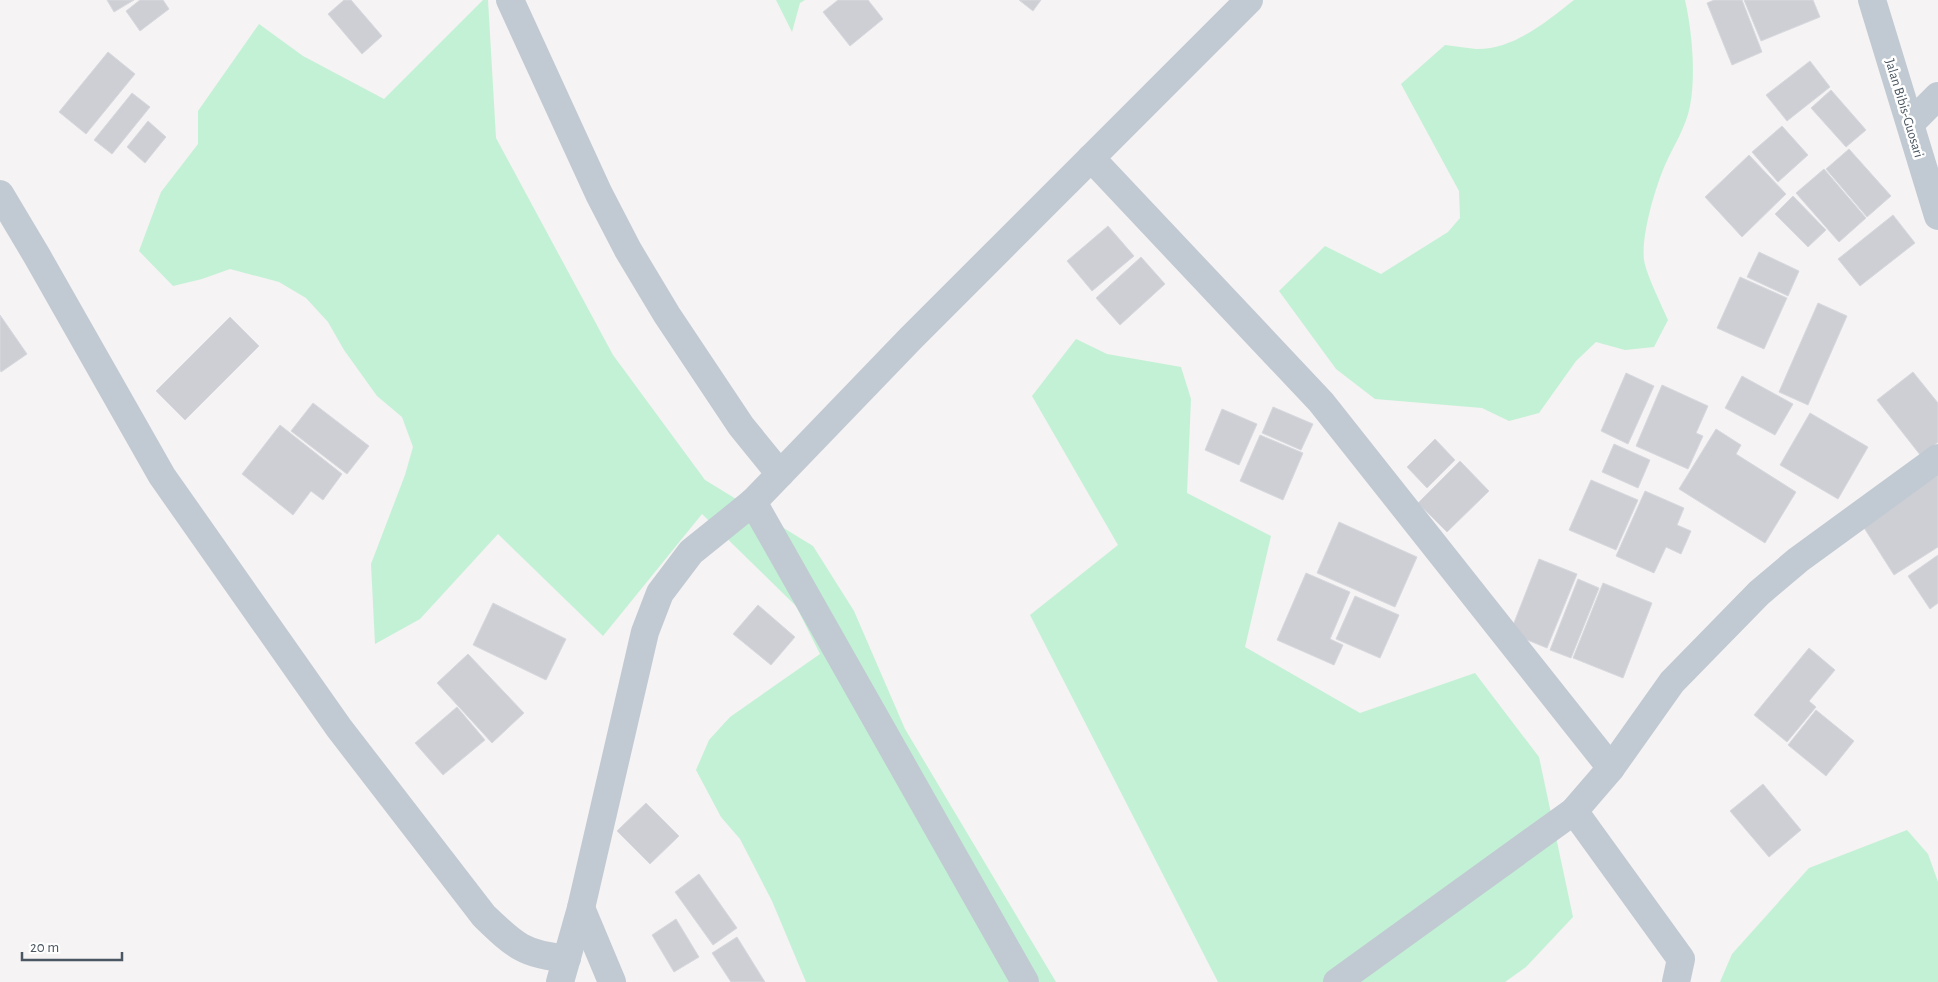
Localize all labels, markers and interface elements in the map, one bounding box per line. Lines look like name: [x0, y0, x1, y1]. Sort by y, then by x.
street label: Jalan Bibis-Guosari: [1882, 57, 1926, 159]
scale bar: [22, 930, 122, 962]
text: 20 m: [30, 940, 59, 955]

